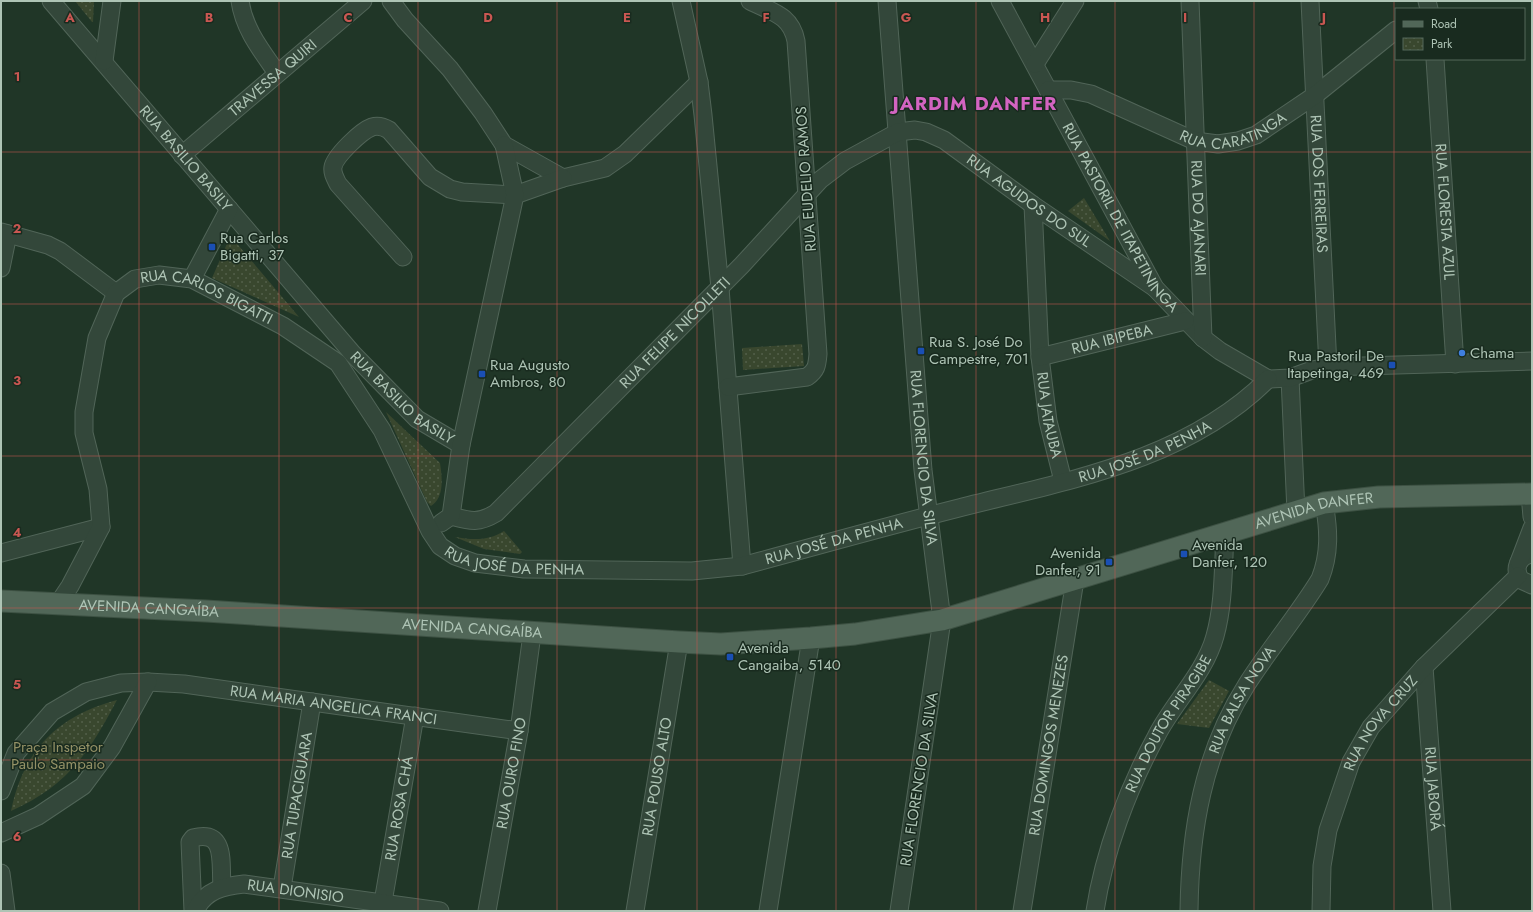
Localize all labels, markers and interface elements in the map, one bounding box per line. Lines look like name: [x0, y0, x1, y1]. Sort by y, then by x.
text: A: [64, 8, 75, 27]
text: B: [205, 8, 214, 27]
text: C: [343, 8, 353, 27]
text: D: [483, 8, 493, 27]
text: E: [623, 8, 631, 27]
text: F: [762, 8, 770, 27]
text: G: [901, 8, 912, 27]
text: H: [1040, 8, 1050, 27]
text: I: [1183, 8, 1187, 27]
text: J: [1319, 8, 1326, 27]
legend: [1395, 8, 1525, 60]
text: Road: [1431, 15, 1457, 33]
street label: TRAVESSA QUIRI: [224, 34, 322, 122]
text: Park: [1431, 35, 1453, 53]
text: 1: [14, 67, 20, 86]
district label: JARDIM DANFER: [889, 90, 1057, 117]
street label: RUA BASILIO BASILY: [134, 101, 238, 216]
street label: RUA EUDELIO RAMOS: [790, 106, 822, 252]
street label: RUA CARATINGA: [1176, 107, 1291, 155]
street label: RUA DOS FERREIRAS: [1305, 114, 1333, 253]
street label: RUA PASTORIL DE ITAPETININGA: [1057, 119, 1184, 317]
street label: RUA FLORESTA AZUL: [1430, 143, 1460, 281]
street label: RUA AGUDOS DO SUL: [962, 149, 1096, 253]
street label: RUA DO AJANARI: [1185, 160, 1212, 276]
text: 2: [13, 219, 21, 238]
place label: Rua Carlos Bigatti, 37: [220, 227, 288, 266]
marker: Rua Carlos Bigatti, 37: [207, 242, 217, 252]
street label: RUA CARLOS BIGATTI: [139, 264, 277, 330]
street label: RUA FELIPE NICOLLETI: [614, 272, 735, 393]
street label: RUA IBIPEBA: [1069, 319, 1155, 360]
place label: Rua S. José Do Campestre, 701: [929, 331, 1029, 370]
place label: Chama: [1470, 342, 1514, 364]
place label: Rua Pastoril De Itapetinga, 469: [1287, 345, 1384, 384]
street label: RUA BASILIO BASILY: [345, 346, 459, 450]
marker: Rua S. José Do Campestre, 701: [916, 346, 926, 356]
marker: Chama: [1457, 348, 1467, 358]
place label: Rua Augusto Ambros, 80: [490, 354, 570, 393]
marker: Rua Pastoril De Itapetinga, 469: [1387, 360, 1397, 370]
marker: Rua Augusto Ambros, 80: [477, 369, 487, 379]
street label: RUA FLORENCIO DA SILVA: [904, 369, 943, 547]
text: 3: [13, 371, 21, 390]
street label: RUA JATAUBA: [1031, 371, 1068, 461]
street label: RUA JOSÉ DA PENHA: [1076, 415, 1215, 488]
street label: AVENIDA DANFER: [1252, 487, 1375, 535]
street label: RUA JOSÉ DA PENHA: [763, 512, 905, 570]
text: 4: [12, 523, 22, 542]
place label: Avenida Danfer, 120: [1192, 534, 1267, 573]
street label: RUA JOSÉ DA PENHA: [440, 541, 584, 581]
place label: Avenida Danfer, 91: [1035, 542, 1101, 581]
marker: Avenida Danfer, 120: [1179, 549, 1189, 559]
marker: Avenida Danfer, 91: [1104, 557, 1114, 567]
street label: AVENIDA CANGAÍBA: [78, 594, 220, 623]
street label: AVENIDA CANGAÍBA: [401, 613, 543, 644]
place label: Avenida Cangaiba, 5140: [738, 637, 841, 676]
street label: RUA BALSA NOVA: [1203, 641, 1281, 757]
street label: RUA DOUTOR PIRAGIBE: [1120, 651, 1217, 796]
marker: Avenida Cangaiba, 5140: [725, 652, 735, 662]
street label: RUA DOMINGOS MENEZES: [1023, 653, 1074, 837]
street label: RUA NOVA CRUZ: [1338, 671, 1423, 774]
text: 5: [13, 675, 21, 694]
street label: RUA MARIA ANGELICA FRANCI: [229, 680, 438, 730]
street label: RUA FLORENCIO DA SILVA: [894, 690, 944, 868]
street label: RUA OURO FINO: [491, 716, 532, 831]
street label: RUA POUSO ALTO: [636, 716, 678, 838]
street label: RUA TUPACIGUARA: [276, 730, 318, 860]
park label: Praça Inspetor Paulo Sampaio: [11, 736, 105, 775]
street label: RUA JABORÁ: [1419, 746, 1447, 832]
street label: RUA ROSA CHÁ: [379, 754, 419, 863]
text: 6: [13, 827, 22, 846]
street label: RUA DIONISIO: [246, 874, 345, 909]

